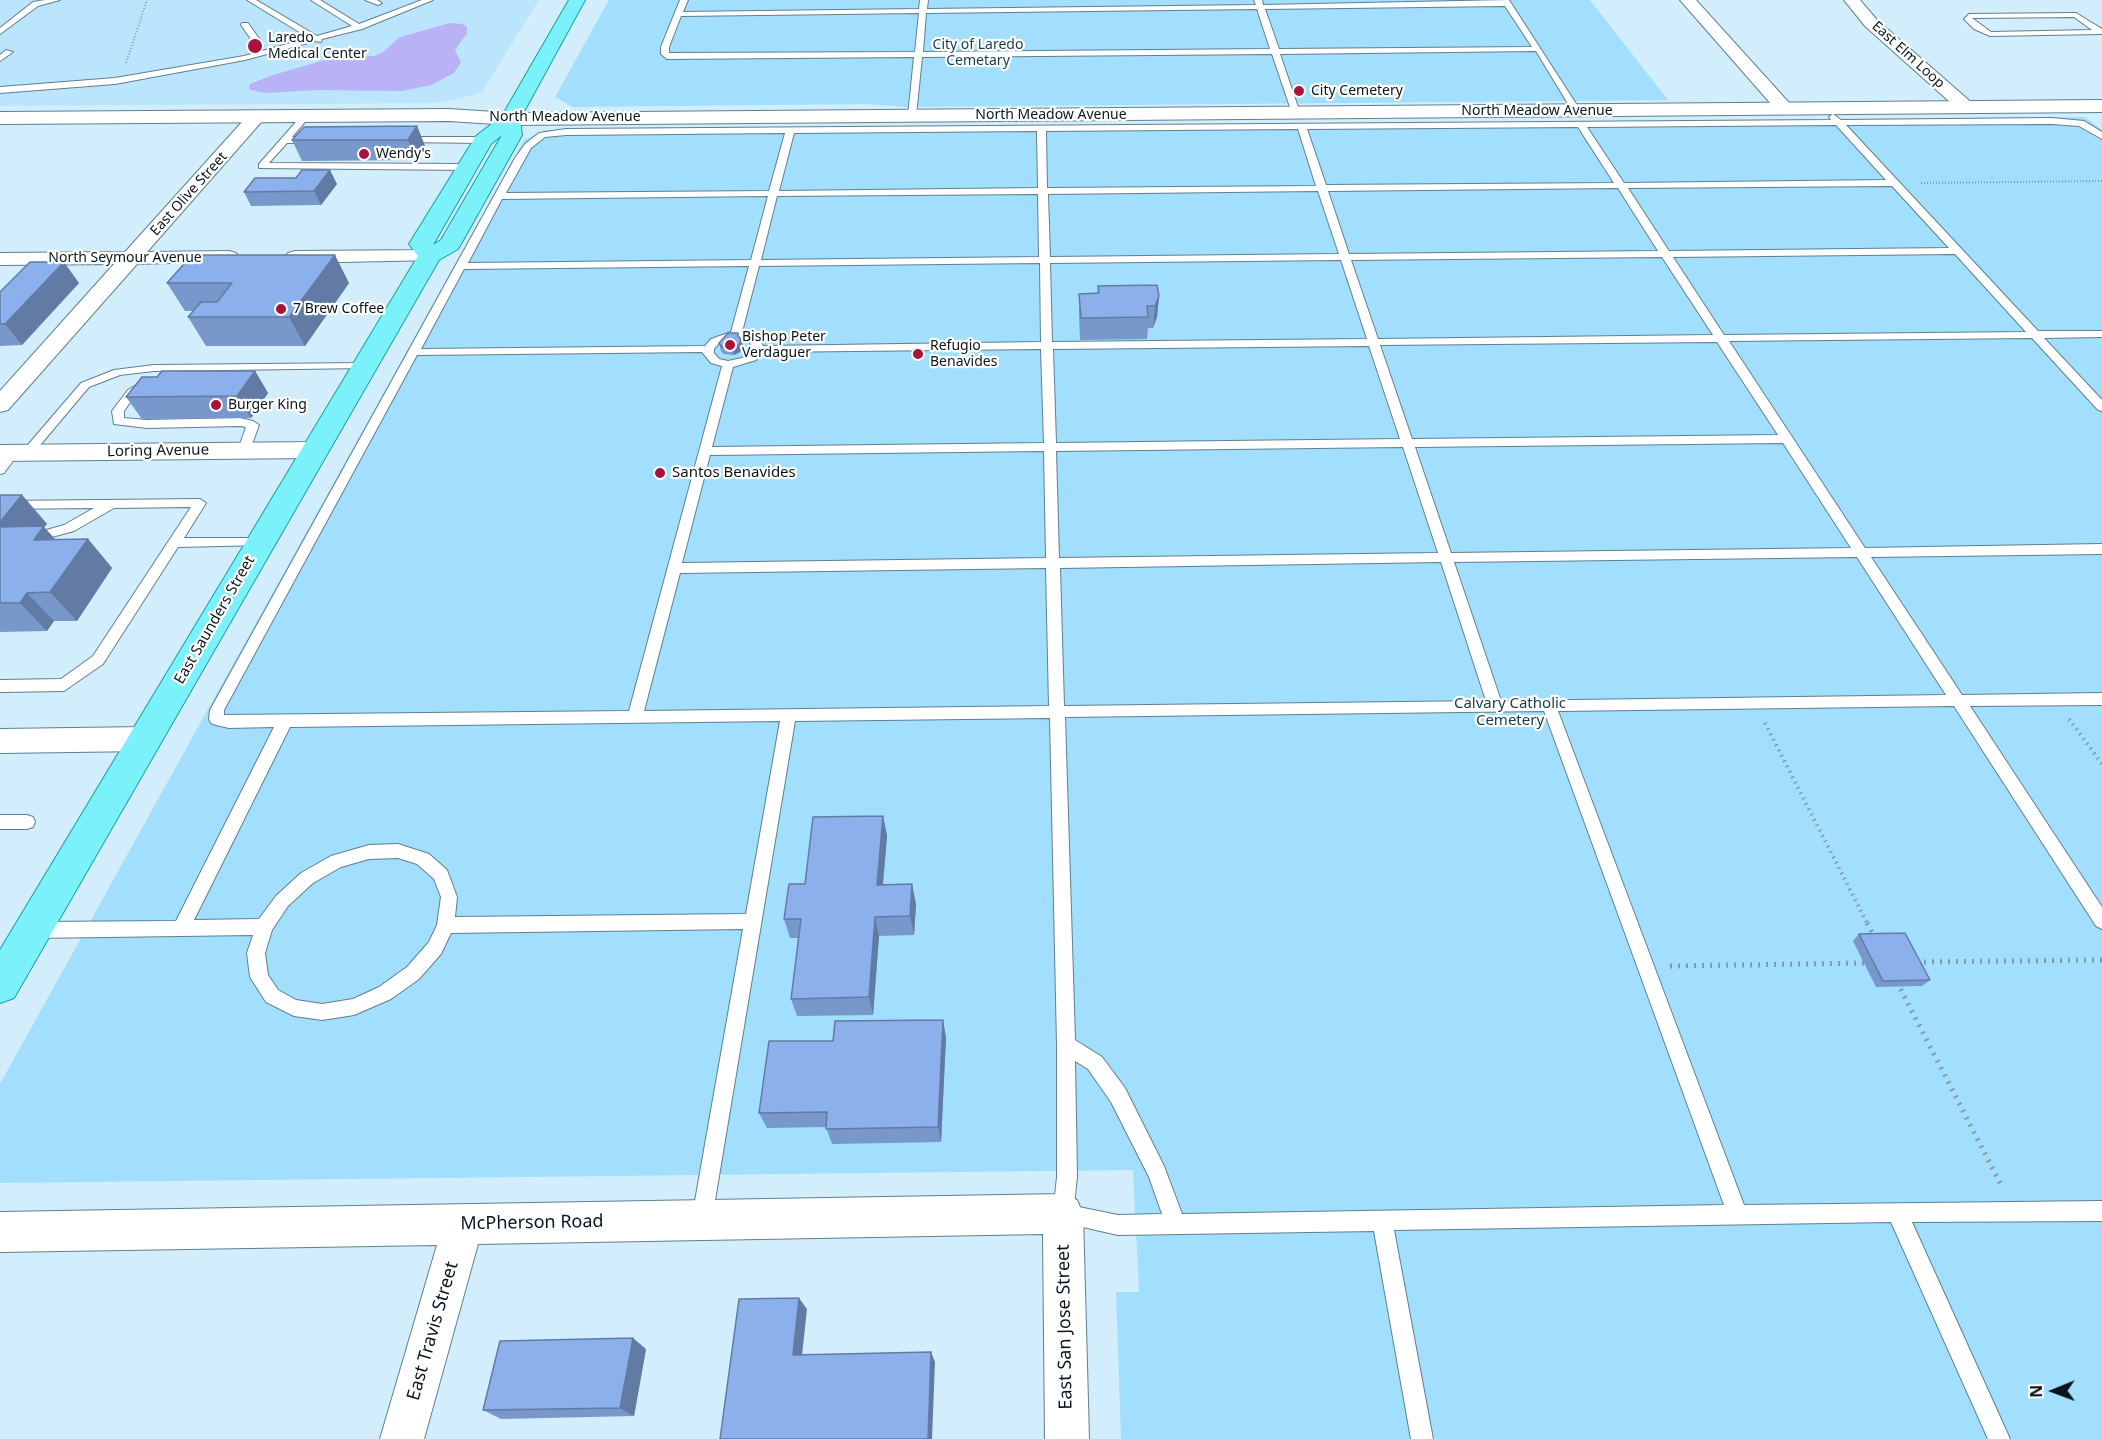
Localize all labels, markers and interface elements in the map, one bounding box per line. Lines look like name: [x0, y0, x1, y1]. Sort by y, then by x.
street label: East Elm Loop: [1868, 18, 1948, 92]
place label: Laredo Medical Center: [268, 30, 367, 62]
marker: Laredo Medical Center: [246, 37, 264, 55]
park label: City of Laredo Cemetary: [933, 37, 1023, 70]
place label: City Cemetery: [1311, 83, 1403, 99]
marker: City Cemetery: [1292, 84, 1306, 98]
street label: North Meadow Avenue: [1461, 103, 1613, 119]
street label: North Meadow Avenue: [975, 107, 1127, 123]
street label: North Meadow Avenue: [489, 109, 641, 125]
place label: Wendy's: [376, 146, 431, 162]
marker: Wendy's: [357, 147, 371, 161]
street label: East Olive Street: [147, 149, 231, 239]
street label: North Seymour Avenue: [48, 250, 202, 266]
place label: 7 Brew Coffee: [293, 301, 384, 317]
marker: 7 Brew Coffee: [274, 302, 288, 316]
place label: Bishop Peter Verdaguer: [742, 329, 826, 362]
marker: Bishop Peter Verdaguer: [723, 338, 737, 352]
place label: Refugio Benavides: [930, 338, 997, 370]
marker: Refugio Benavides: [911, 347, 925, 361]
place label: Burger King: [228, 397, 307, 413]
marker: Burger King: [209, 398, 223, 412]
street label: Loring Avenue: [107, 441, 209, 461]
place label: Santos Benavides: [672, 464, 796, 482]
marker: Santos Benavides: [653, 466, 667, 480]
street label: East Saunders Street: [171, 553, 259, 687]
park label: Calvary Catholic Cemetery: [1454, 695, 1566, 730]
street label: McPherson Road: [460, 1211, 604, 1235]
street label: East San Jose Street: [1053, 1244, 1077, 1410]
street label: East Travis Street: [403, 1259, 463, 1403]
north arrow: [2024, 1361, 2084, 1421]
text: N: [2025, 1385, 2047, 1398]

